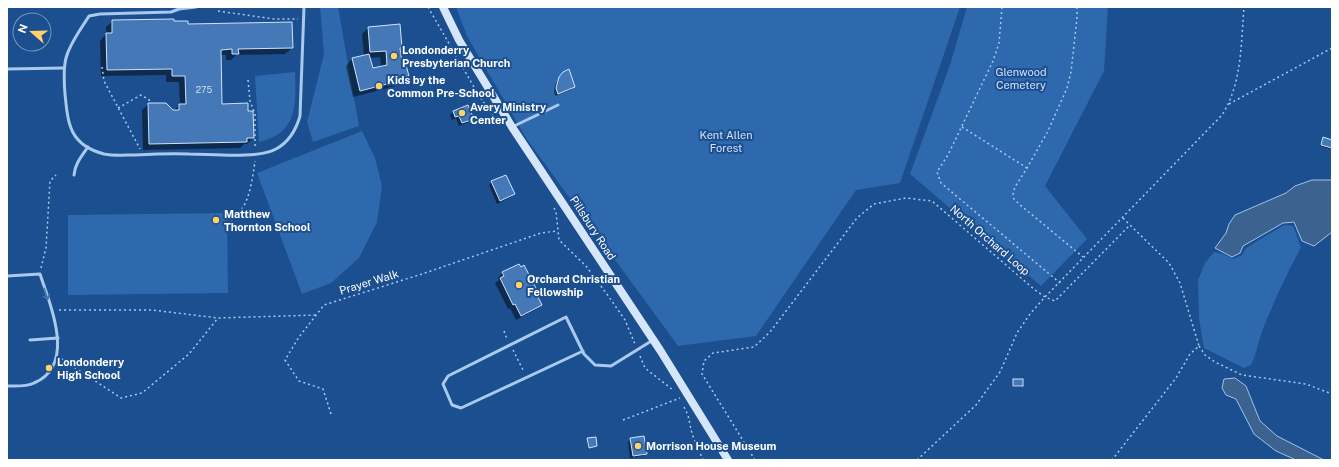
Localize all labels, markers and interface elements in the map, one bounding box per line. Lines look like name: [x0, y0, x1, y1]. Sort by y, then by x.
north arrow: [12, 12, 52, 52]
text: N: [15, 22, 30, 35]
place label: Londonderry Presbyterian Church: [402, 44, 510, 69]
marker: Londonderry Presbyterian Church: [389, 51, 399, 61]
park label: Glenwood Cemetery: [996, 66, 1047, 91]
place label: Kids by the Common Pre-School: [387, 74, 495, 99]
marker: Kids by the Common Pre-School: [374, 81, 384, 91]
house number: 275: [196, 84, 212, 95]
place label: Avery Ministry Center: [470, 101, 547, 126]
marker: Avery Ministry Center: [457, 108, 467, 118]
park label: Kent Allen Forest: [699, 129, 753, 154]
street label: Pillsbury Road: [568, 194, 618, 262]
street label: North Orchard Loop: [948, 202, 1032, 278]
place label: Matthew Thornton School: [224, 208, 311, 233]
marker: Matthew Thornton School: [211, 215, 221, 225]
street label: Prayer Walk: [338, 267, 400, 297]
place label: Orchard Christian Fellowship: [527, 273, 620, 298]
marker: Orchard Christian Fellowship: [514, 280, 524, 290]
one-way arrow: [43, 287, 50, 300]
place label: Londonderry High School: [57, 356, 125, 381]
marker: Londonderry High School: [44, 363, 54, 373]
place label: Morrison House Museum: [646, 440, 776, 452]
marker: Morrison House Museum: [633, 441, 643, 451]

